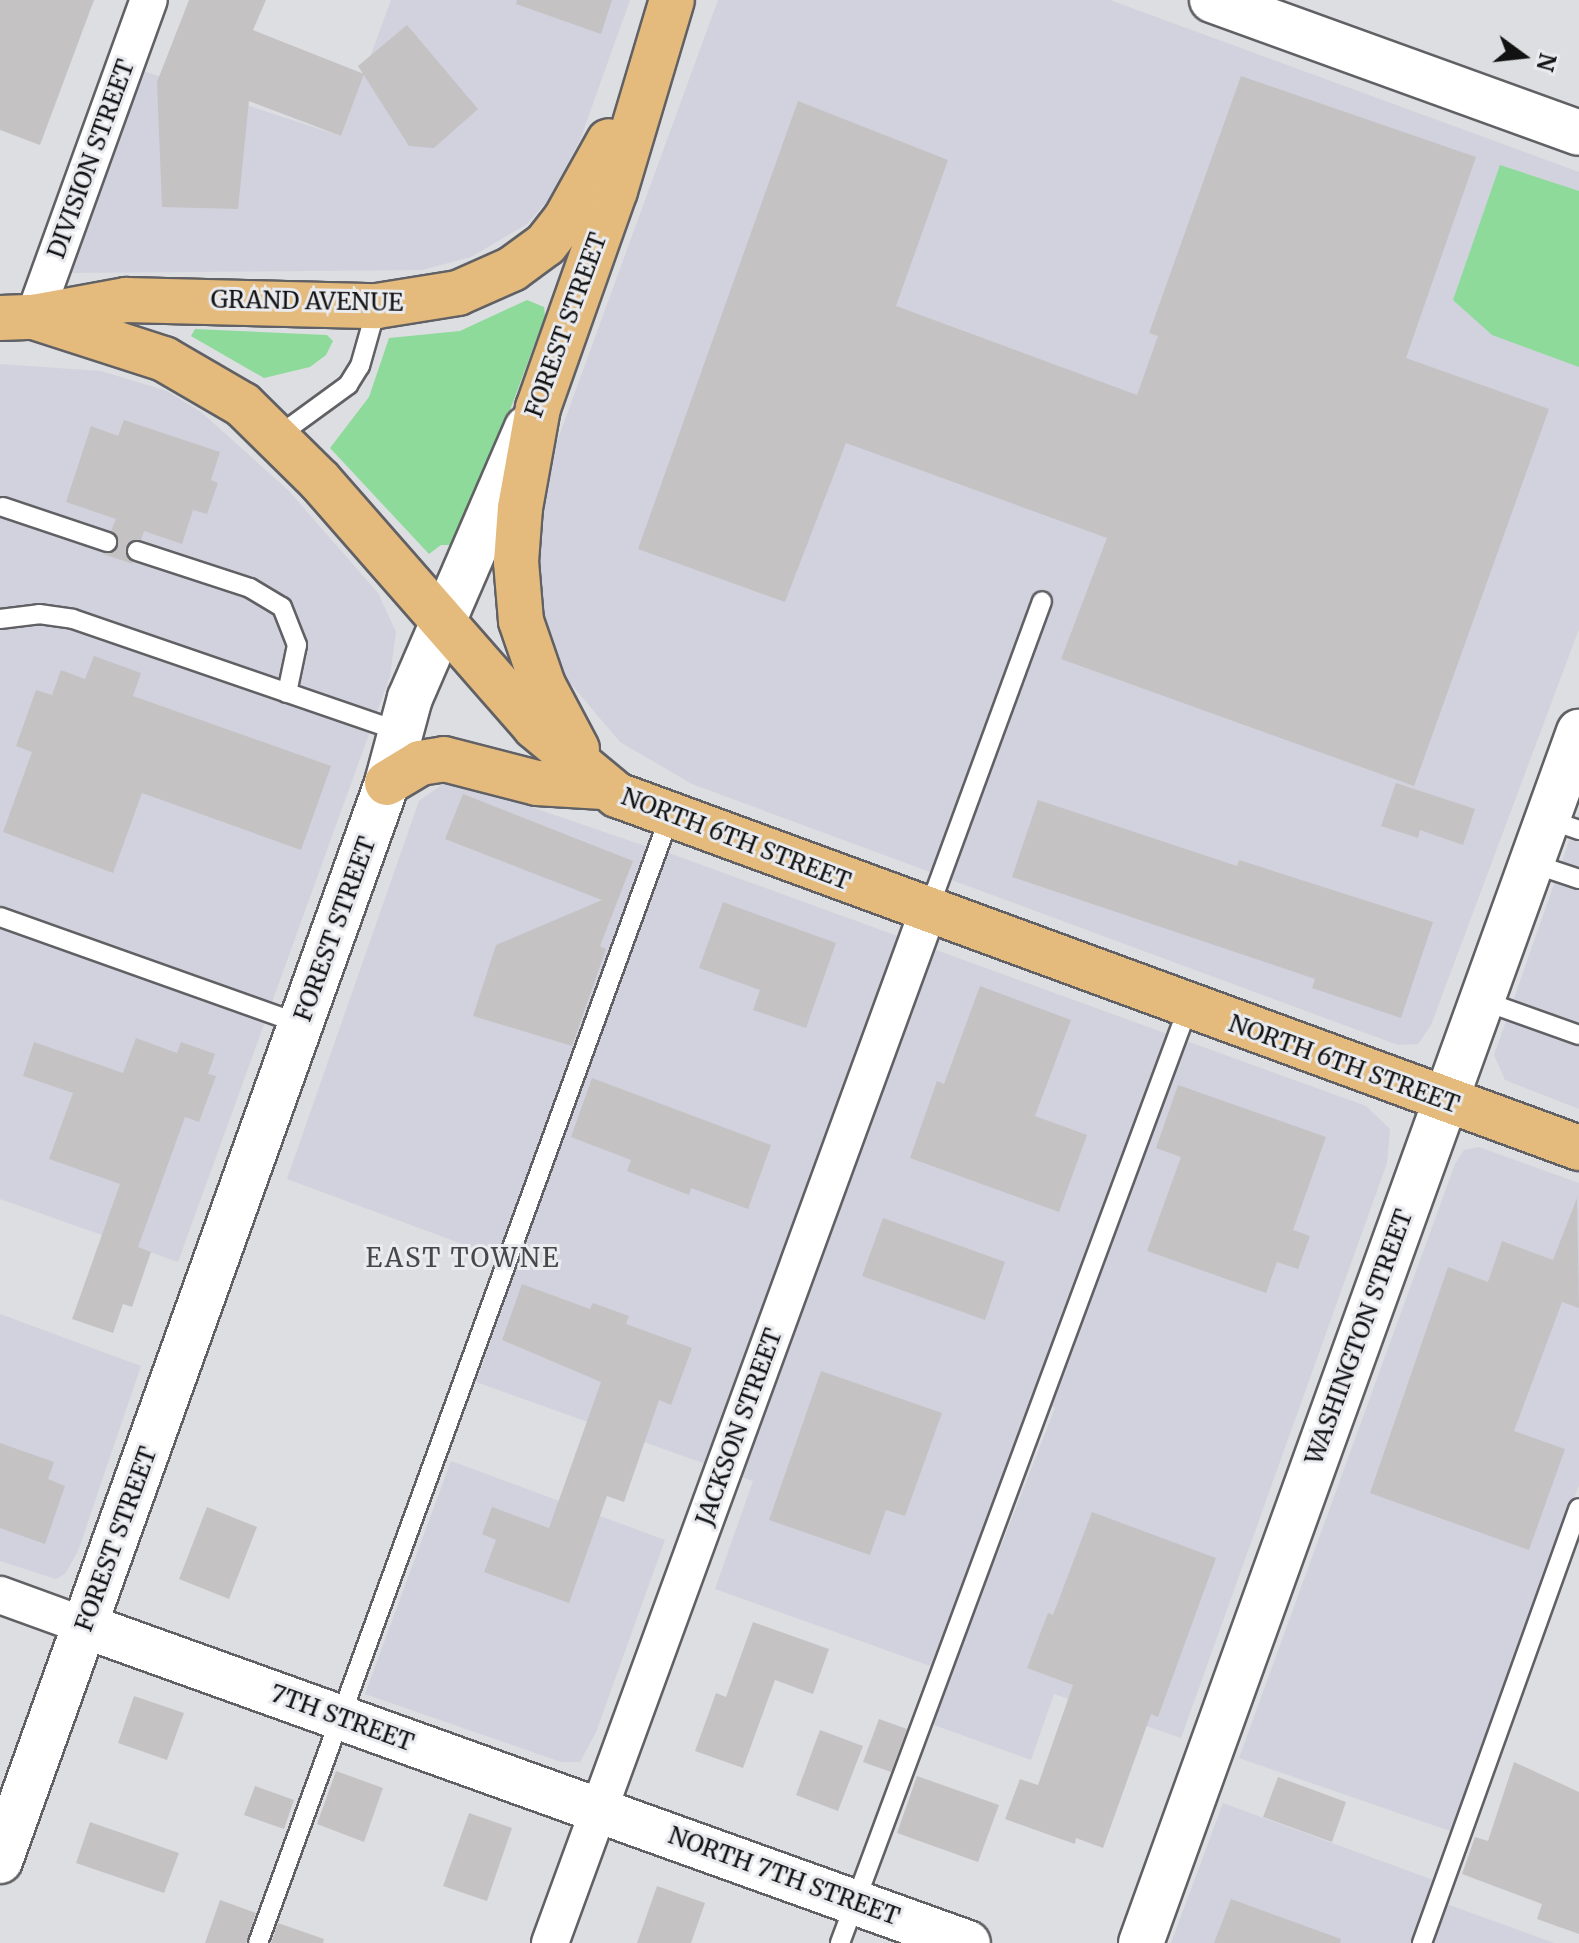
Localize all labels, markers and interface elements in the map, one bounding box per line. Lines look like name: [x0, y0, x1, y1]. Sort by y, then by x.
north arrow: [1483, 16, 1563, 96]
text: N: [1530, 50, 1562, 74]
street label: DIVISION STREET: [42, 56, 140, 262]
street label: FOREST STREET: [519, 229, 613, 421]
street label: GRAND AVENUE: [211, 285, 403, 317]
street label: NORTH 6TH STREET: [617, 782, 855, 896]
street label: FOREST STREET: [288, 833, 382, 1025]
street label: NORTH 6TH STREET: [1225, 1009, 1463, 1119]
street label: WASHINGTON STREET: [1299, 1206, 1419, 1468]
district label: EAST TOWNE: [366, 1242, 560, 1274]
street label: JACKSON STREET: [690, 1325, 788, 1529]
street label: FOREST STREET: [69, 1443, 163, 1635]
street label: 7TH STREET: [266, 1679, 418, 1757]
street label: NORTH 7TH STREET: [665, 1821, 903, 1931]

